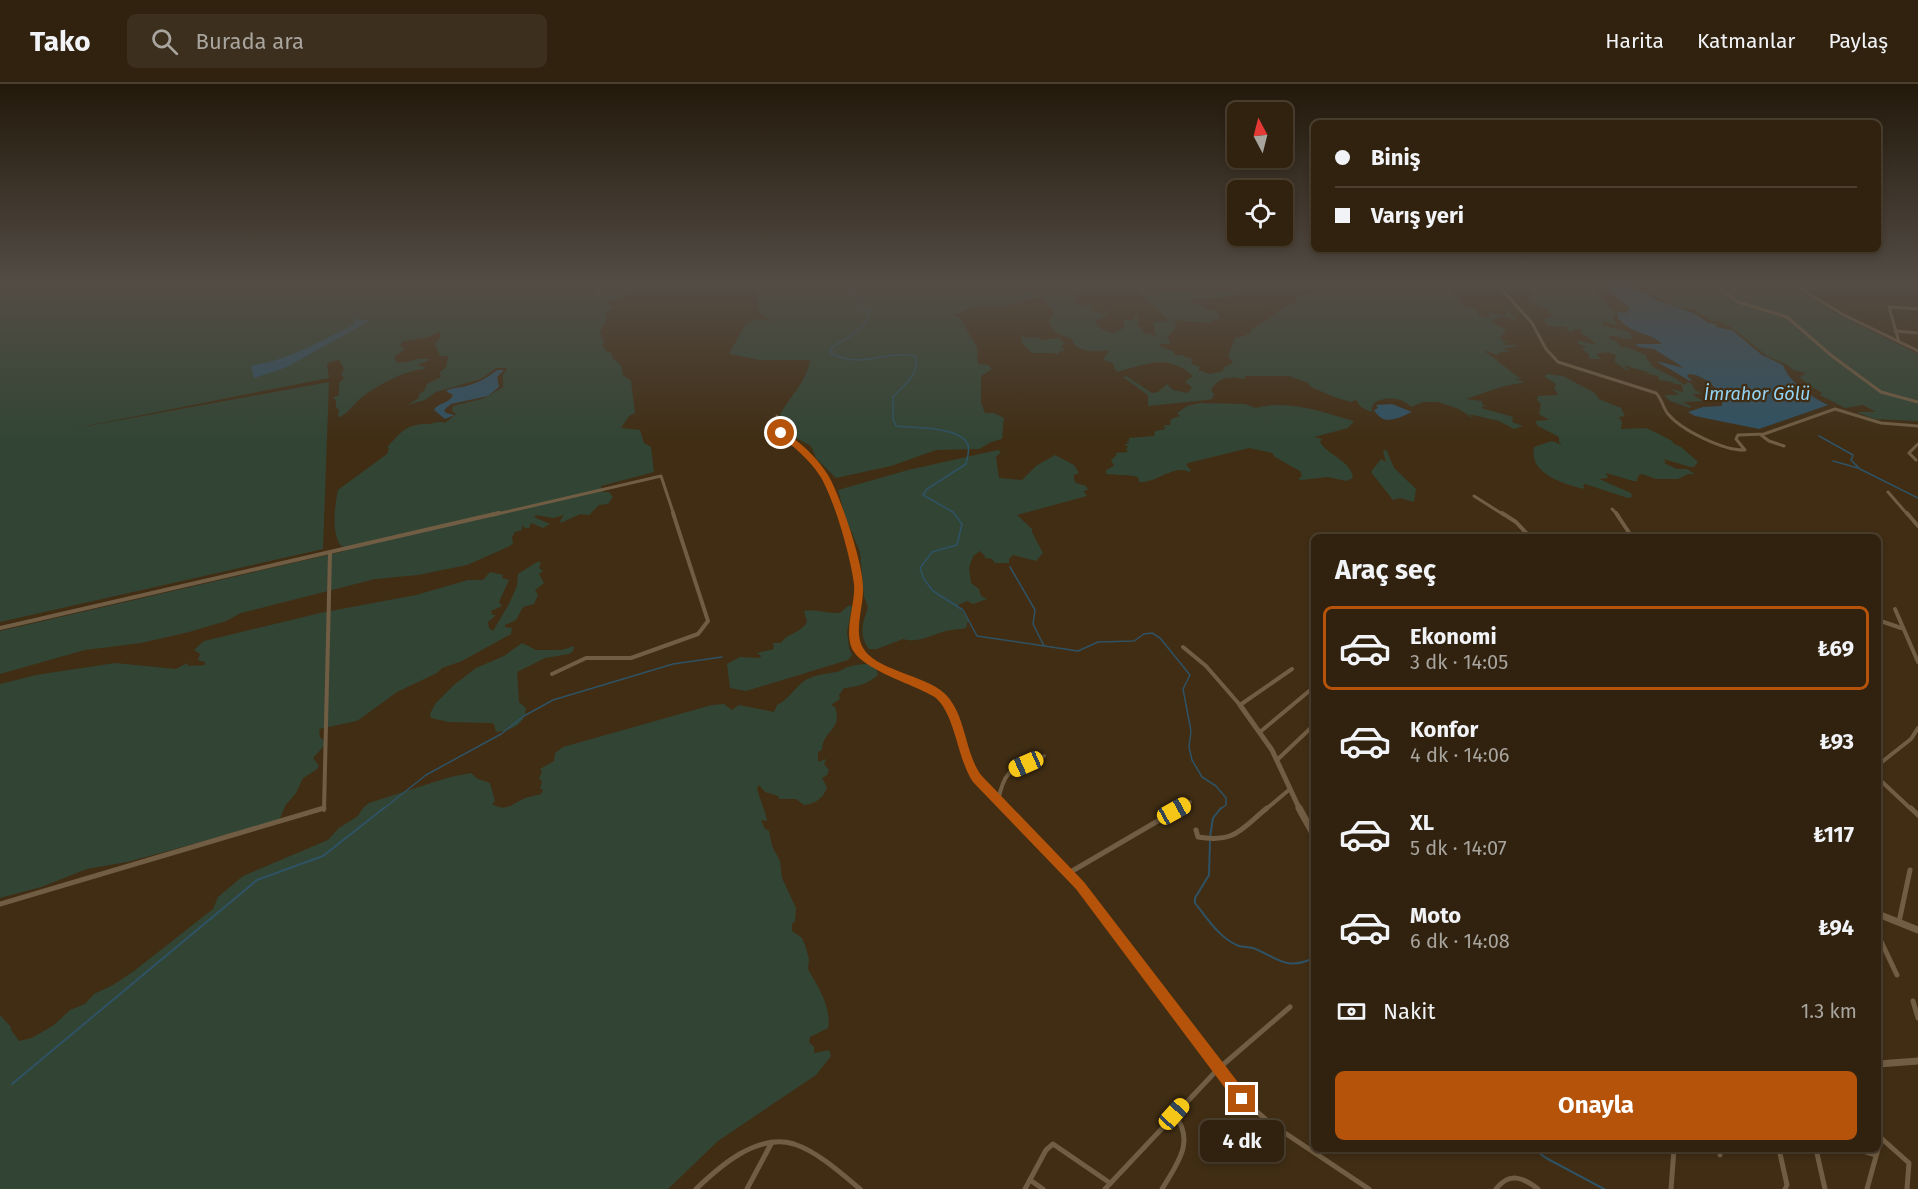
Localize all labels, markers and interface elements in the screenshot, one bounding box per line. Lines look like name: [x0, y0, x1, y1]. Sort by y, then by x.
search box: [127, 14, 547, 68]
text: Tako: [30, 25, 91, 58]
icon: search: [148, 25, 181, 58]
text: Burada ara: [196, 28, 304, 55]
text: Harita: [1605, 28, 1664, 54]
text: Katmanlar: [1697, 28, 1795, 54]
text: Paylaş: [1828, 28, 1888, 54]
north arrow: [1227, 102, 1293, 168]
map controls: [1227, 102, 1293, 246]
text: Biniş: [1371, 144, 1420, 171]
button: locate: [1227, 180, 1293, 246]
text: Varış yeri: [1371, 202, 1464, 229]
water label: İmrahor Gölü: [1704, 383, 1810, 405]
route start: [767, 419, 794, 446]
text: Araç seç: [1335, 554, 1436, 586]
icon: car: [1338, 621, 1392, 675]
text: Ekonomi: [1410, 623, 1497, 650]
text: ₺69: [1817, 635, 1854, 662]
text: 3 dk · 14:05: [1410, 650, 1508, 674]
icon: car: [1338, 714, 1392, 768]
text: Konfor: [1410, 716, 1478, 743]
text: ₺93: [1819, 728, 1854, 755]
text: 4 dk · 14:06: [1410, 743, 1509, 767]
car: [1006, 748, 1046, 780]
car: [1154, 794, 1194, 828]
icon: car: [1338, 807, 1392, 861]
text: XL: [1410, 809, 1434, 836]
text: ₺117: [1813, 821, 1854, 848]
text: 5 dk · 14:07: [1410, 836, 1507, 860]
icon: car: [1338, 900, 1392, 954]
text: Moto: [1410, 902, 1461, 929]
text: ₺94: [1818, 914, 1854, 941]
text: 6 dk · 14:08: [1410, 929, 1510, 953]
icon: cash: [1335, 995, 1368, 1028]
text: Nakit: [1383, 998, 1435, 1025]
text: 1.3 km: [1801, 999, 1857, 1023]
button: Onayla: [1335, 1071, 1857, 1140]
route end: [1228, 1085, 1255, 1112]
car: [1155, 1095, 1193, 1133]
callout: 4 dk: [1200, 1120, 1284, 1162]
text: 4 dk: [1222, 1129, 1262, 1153]

